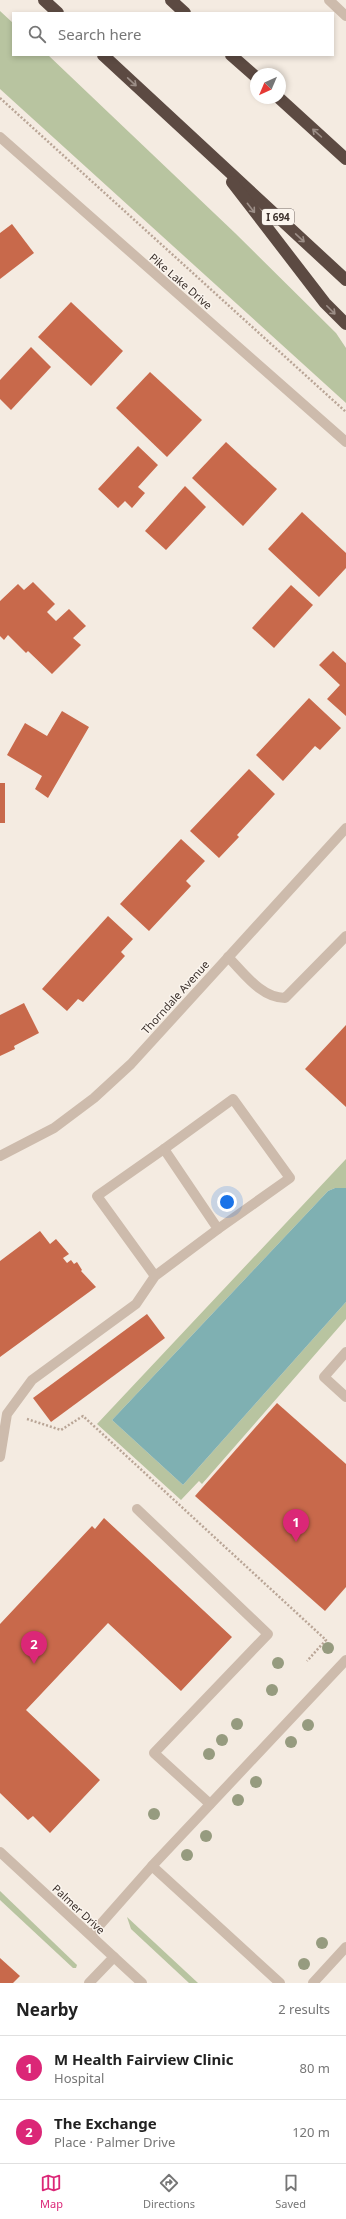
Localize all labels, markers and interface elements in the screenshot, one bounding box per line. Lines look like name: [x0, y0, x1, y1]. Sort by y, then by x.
search box: [12, 12, 334, 56]
icon: search: [26, 23, 48, 45]
text: Search here: [58, 24, 141, 44]
north arrow: [250, 68, 286, 104]
one-way arrow: [126, 77, 137, 86]
one-way arrow: [312, 128, 322, 138]
one-way arrow: [247, 202, 255, 213]
road number: I 694: [262, 209, 294, 225]
one-way arrow: [295, 233, 305, 243]
street label: Pike Lake Drive: [146, 250, 216, 312]
one-way arrow: [326, 305, 336, 315]
street label: Thorndale Avenue: [138, 957, 212, 1037]
your location: [217, 1192, 237, 1212]
pin: 1: [283, 1509, 309, 1542]
pin: 2: [21, 1631, 47, 1664]
street label: Palmer Drive: [49, 1881, 109, 1937]
text: Nearby: [16, 1998, 78, 2021]
text: 2 results: [278, 2000, 330, 2018]
text: M Health Fairview Clinic: [54, 2049, 234, 2069]
text: 1: [25, 2059, 33, 2077]
text: 80 m: [300, 2059, 330, 2077]
text: Hospital: [54, 2069, 104, 2087]
text: The Exchange: [54, 2113, 157, 2133]
text: 2: [25, 2123, 33, 2141]
text: 120 m: [292, 2123, 330, 2141]
text: Place · Palmer Drive: [54, 2133, 175, 2151]
tab: Map: [40, 2172, 63, 2211]
tab: Directions: [143, 2172, 195, 2211]
tab: Saved: [275, 2172, 306, 2211]

